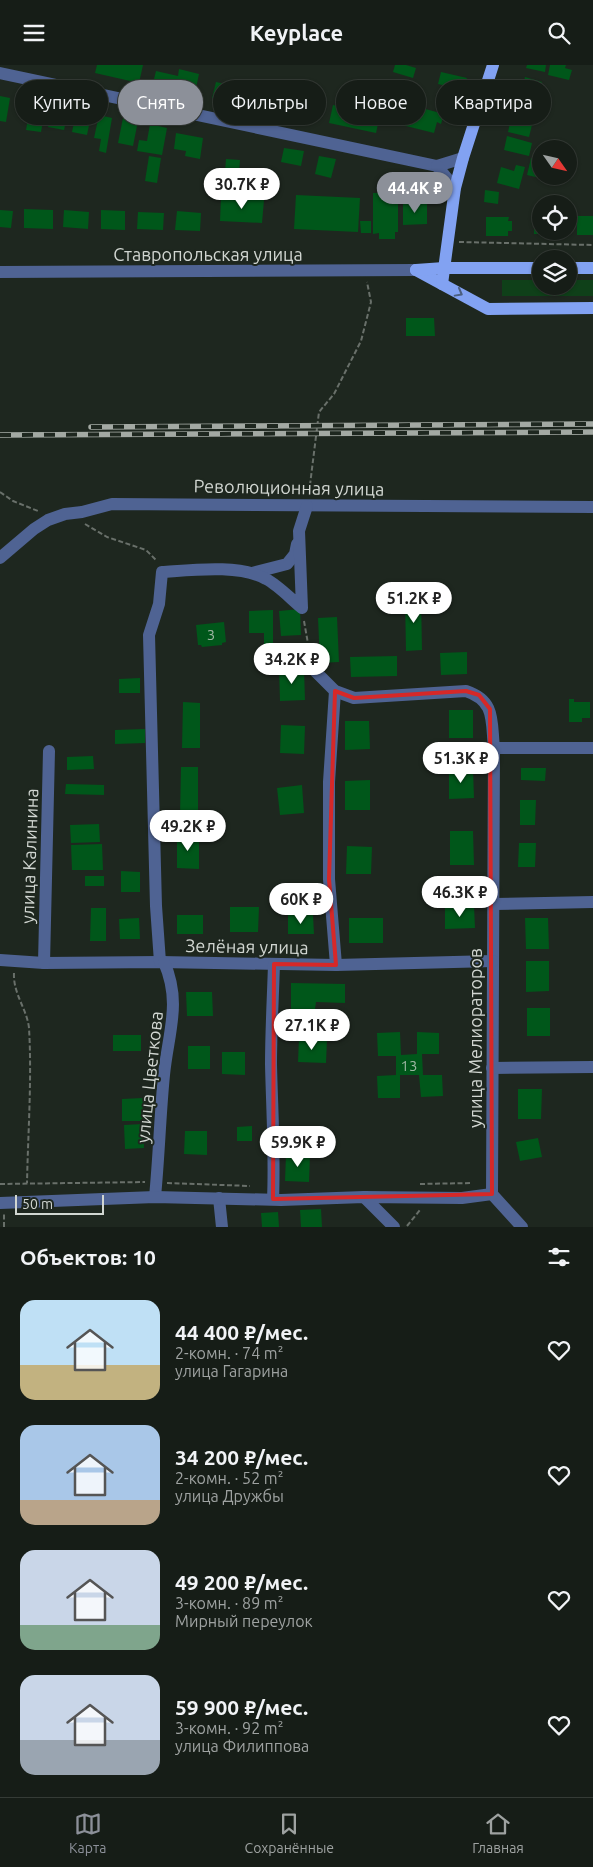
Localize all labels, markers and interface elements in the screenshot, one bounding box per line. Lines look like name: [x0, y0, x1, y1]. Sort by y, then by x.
icon: menu: [20, 19, 48, 47]
icon: search: [545, 19, 573, 47]
text: Keyplace: [250, 20, 343, 45]
chip: Купить: [15, 80, 108, 125]
chip: Снять: [118, 80, 203, 125]
chip: Фильтры: [213, 80, 326, 125]
chip: Новое: [336, 80, 426, 125]
chip: Квартира: [436, 80, 551, 125]
north arrow: [532, 140, 578, 185]
map controls: [532, 140, 577, 295]
pin: 30.7K ₽: [196, 167, 288, 210]
pin: 44.4K ₽: [369, 171, 461, 214]
text: 30.7K ₽: [215, 175, 269, 193]
text: 44.4K ₽: [388, 179, 442, 197]
button: locate: [532, 195, 577, 240]
street label: Ставропольская улица: [113, 244, 303, 264]
button: layers: [532, 250, 577, 295]
one-way arrow: [454, 287, 463, 297]
street label: Революционная улица: [194, 475, 384, 499]
pin: 51.2K ₽: [368, 581, 460, 624]
text: 51.2K ₽: [387, 589, 441, 607]
house number: 3: [207, 626, 215, 643]
pin: 34.2K ₽: [246, 643, 338, 685]
text: 34.2K ₽: [265, 650, 319, 668]
pin: 51.3K ₽: [415, 741, 507, 784]
text: 51.3K ₽: [434, 749, 488, 767]
street label: улица Калинина: [17, 788, 41, 924]
pin: 49.2K ₽: [142, 809, 234, 852]
text: 49.2K ₽: [161, 817, 215, 835]
pin: 46.3K ₽: [414, 875, 506, 918]
pin: 60K ₽: [266, 883, 336, 925]
text: 46.3K ₽: [433, 883, 487, 901]
text: 60K ₽: [280, 890, 322, 908]
street label: Зелёная улица: [185, 935, 309, 957]
street label: улица Мелиораторов: [465, 948, 485, 1128]
pin: 27.1K ₽: [266, 1009, 358, 1051]
street label: улица Цветкова: [132, 1010, 166, 1144]
text: 27.1K ₽: [285, 1016, 339, 1034]
house number: 13: [401, 1057, 417, 1074]
pin: 59.9K ₽: [252, 1125, 344, 1168]
text: 59.9K ₽: [271, 1133, 325, 1151]
scale bar: [15, 1192, 104, 1215]
text: 50 m: [22, 1196, 53, 1212]
icon: filters: [545, 1243, 573, 1271]
text: Объектов: 10: [20, 1245, 156, 1269]
icon: home: [60, 1320, 120, 1380]
text: 44 400 ₽/мес.: [175, 1320, 308, 1344]
icon: heart: [545, 1336, 573, 1364]
text: 2-комн. · 74 m²: [175, 1344, 283, 1362]
text: улица Гагарина: [175, 1362, 288, 1380]
icon: home: [60, 1445, 120, 1505]
text: 34 200 ₽/мес.: [175, 1445, 308, 1469]
icon: heart: [545, 1461, 573, 1489]
text: 2-комн. · 52 m²: [175, 1469, 283, 1487]
text: улица Дружбы: [175, 1487, 284, 1505]
icon: home: [60, 1570, 120, 1630]
text: 49 200 ₽/мес.: [175, 1570, 308, 1594]
icon: heart: [545, 1586, 573, 1614]
text: 3-комн. · 89 m²: [175, 1594, 283, 1612]
text: Мирный переулок: [175, 1612, 313, 1630]
icon: home: [60, 1695, 120, 1755]
text: 59 900 ₽/мес.: [175, 1695, 308, 1719]
icon: heart: [545, 1711, 573, 1739]
text: 3-комн. · 92 m²: [175, 1719, 283, 1737]
text: улица Филиппова: [175, 1737, 309, 1755]
tab: Карта: [69, 1810, 106, 1856]
tab: Сохранённые: [245, 1810, 334, 1856]
tab: Главная: [472, 1810, 524, 1856]

